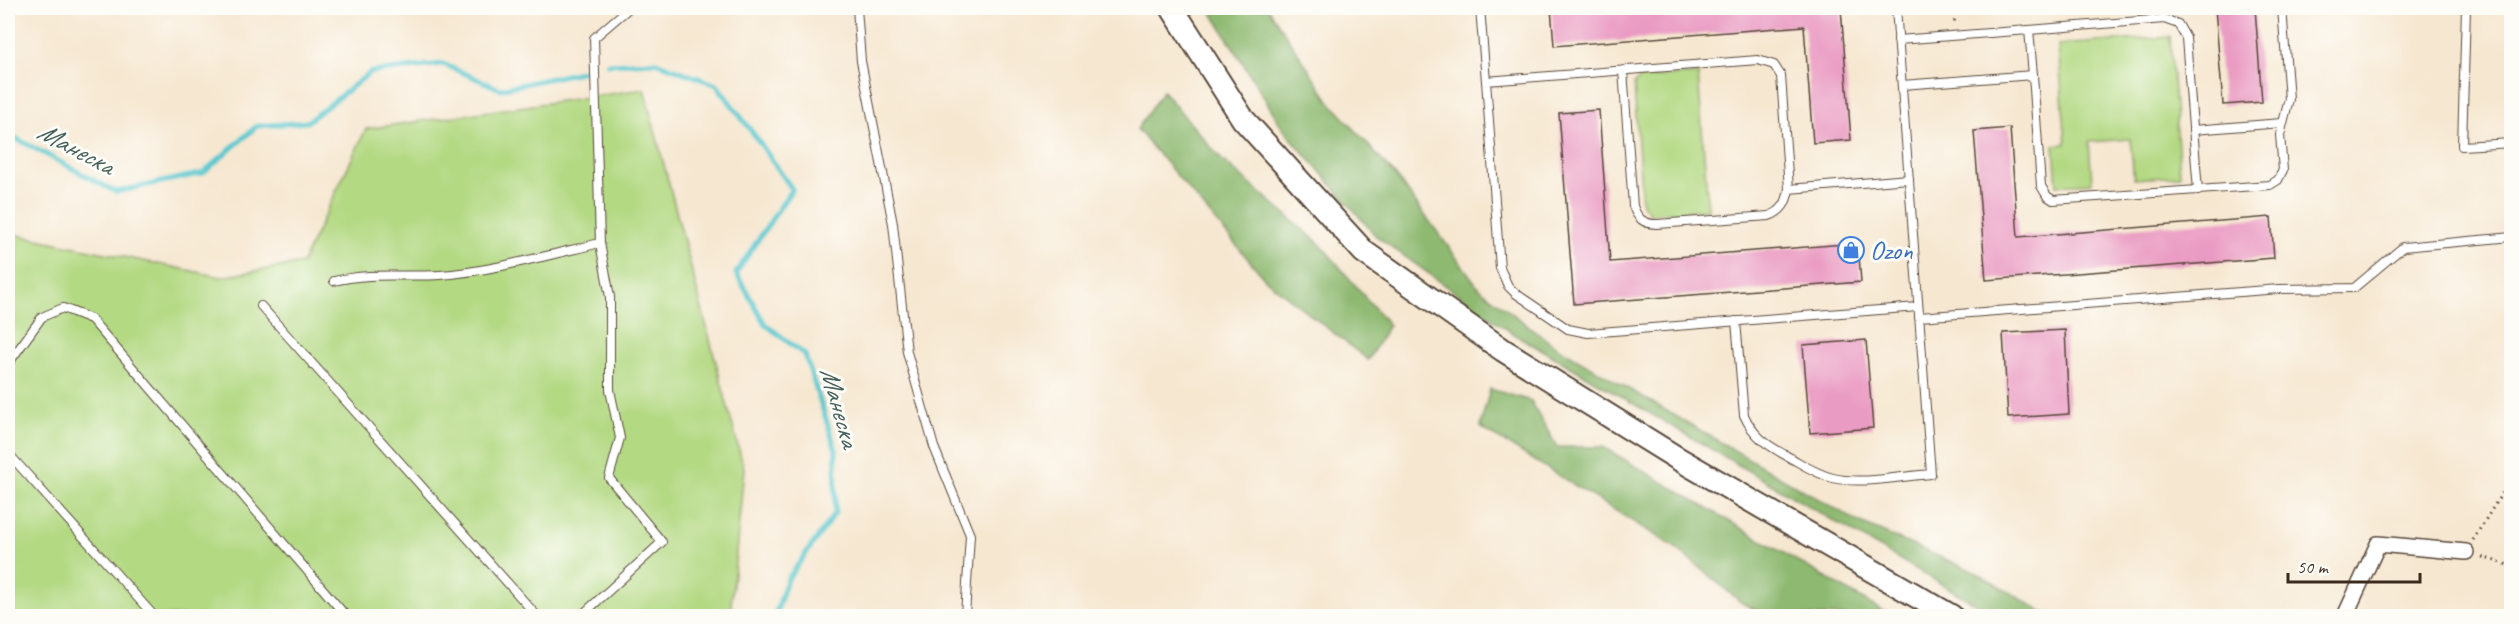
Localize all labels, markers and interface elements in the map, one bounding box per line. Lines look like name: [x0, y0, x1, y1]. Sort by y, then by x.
water label: Манеска: [32, 114, 123, 184]
place label: Ozon: [1870, 234, 1913, 267]
shop icon: Ozon: [1836, 235, 1866, 265]
water label: Манеска: [812, 363, 868, 454]
scale bar: [2288, 546, 2420, 584]
text: 50 m: [2297, 556, 2330, 578]

